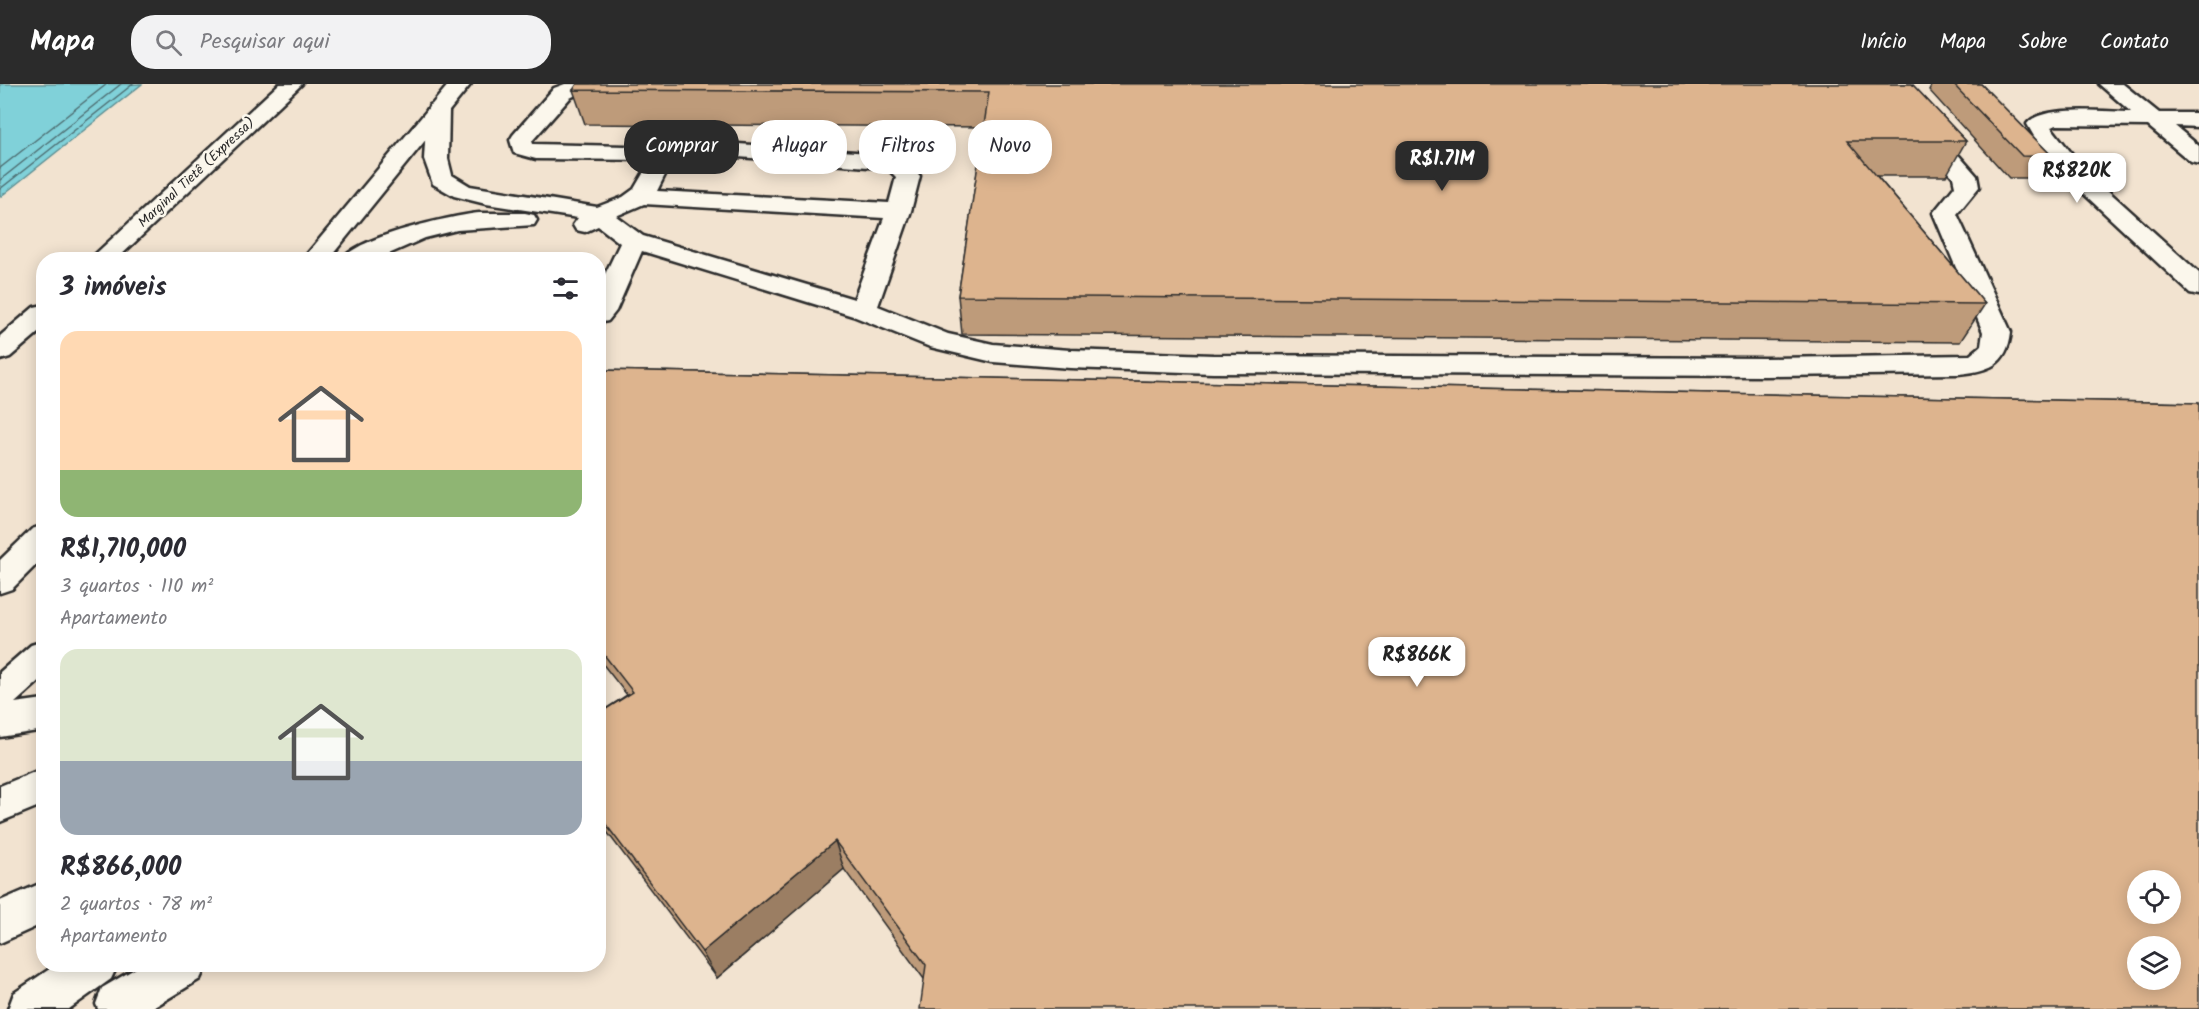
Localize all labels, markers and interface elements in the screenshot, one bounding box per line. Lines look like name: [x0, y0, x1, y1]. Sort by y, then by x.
search box: [131, 15, 551, 69]
text: Mapa: [30, 20, 95, 65]
text: Pesquisar aqui: [200, 25, 330, 60]
icon: search: [152, 26, 185, 59]
text: Início: [1860, 26, 1907, 59]
text: Mapa: [1940, 26, 1986, 59]
text: Sobre: [2019, 26, 2067, 59]
text: Contato: [2100, 26, 2169, 59]
street label: Marginal Tietê (Expressa): [133, 112, 260, 233]
chip: Comprar: [624, 120, 739, 174]
chip: Alugar: [751, 120, 847, 174]
chip: Filtros: [859, 120, 956, 174]
chip: Novo: [968, 120, 1052, 174]
pin: R$1.71M: [1387, 141, 1497, 192]
text: R$1.71M: [1409, 144, 1475, 176]
pin: R$820K: [2028, 153, 2126, 204]
text: R$820K: [2042, 156, 2112, 188]
text: 3 imóveis: [60, 267, 167, 309]
icon: filters: [549, 272, 582, 305]
icon: home: [267, 370, 375, 478]
text: R$1,710,000: [60, 529, 186, 571]
text: 3 quartos · 110 m²: [60, 571, 213, 603]
text: Apartamento: [60, 603, 167, 635]
pin: R$866K: [1368, 637, 1466, 688]
text: R$866K: [1382, 640, 1452, 672]
icon: home: [267, 688, 375, 796]
text: R$866,000: [60, 847, 181, 889]
map controls: [2127, 870, 2181, 990]
button: locate: [2127, 870, 2181, 924]
text: 2 quartos · 78 m²: [60, 889, 212, 921]
text: Apartamento: [60, 921, 167, 953]
button: layers: [2127, 936, 2181, 990]

